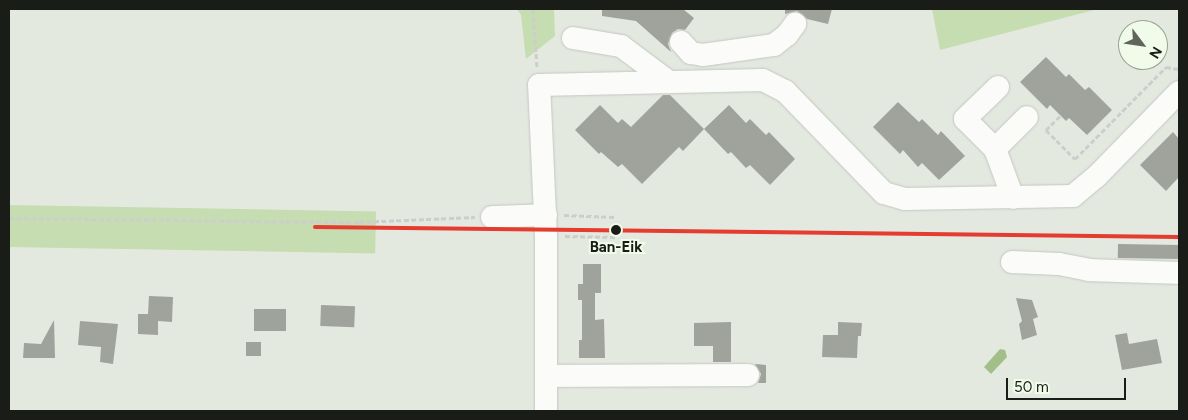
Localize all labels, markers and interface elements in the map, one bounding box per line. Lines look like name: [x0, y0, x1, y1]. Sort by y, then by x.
north arrow: [1118, 20, 1168, 70]
text: N: [1145, 43, 1166, 61]
marker: Ban-Eik: [609, 223, 623, 237]
place label: Ban-Eik: [590, 239, 642, 257]
scale bar: [1008, 368, 1128, 400]
text: 50 m: [1014, 378, 1049, 396]

